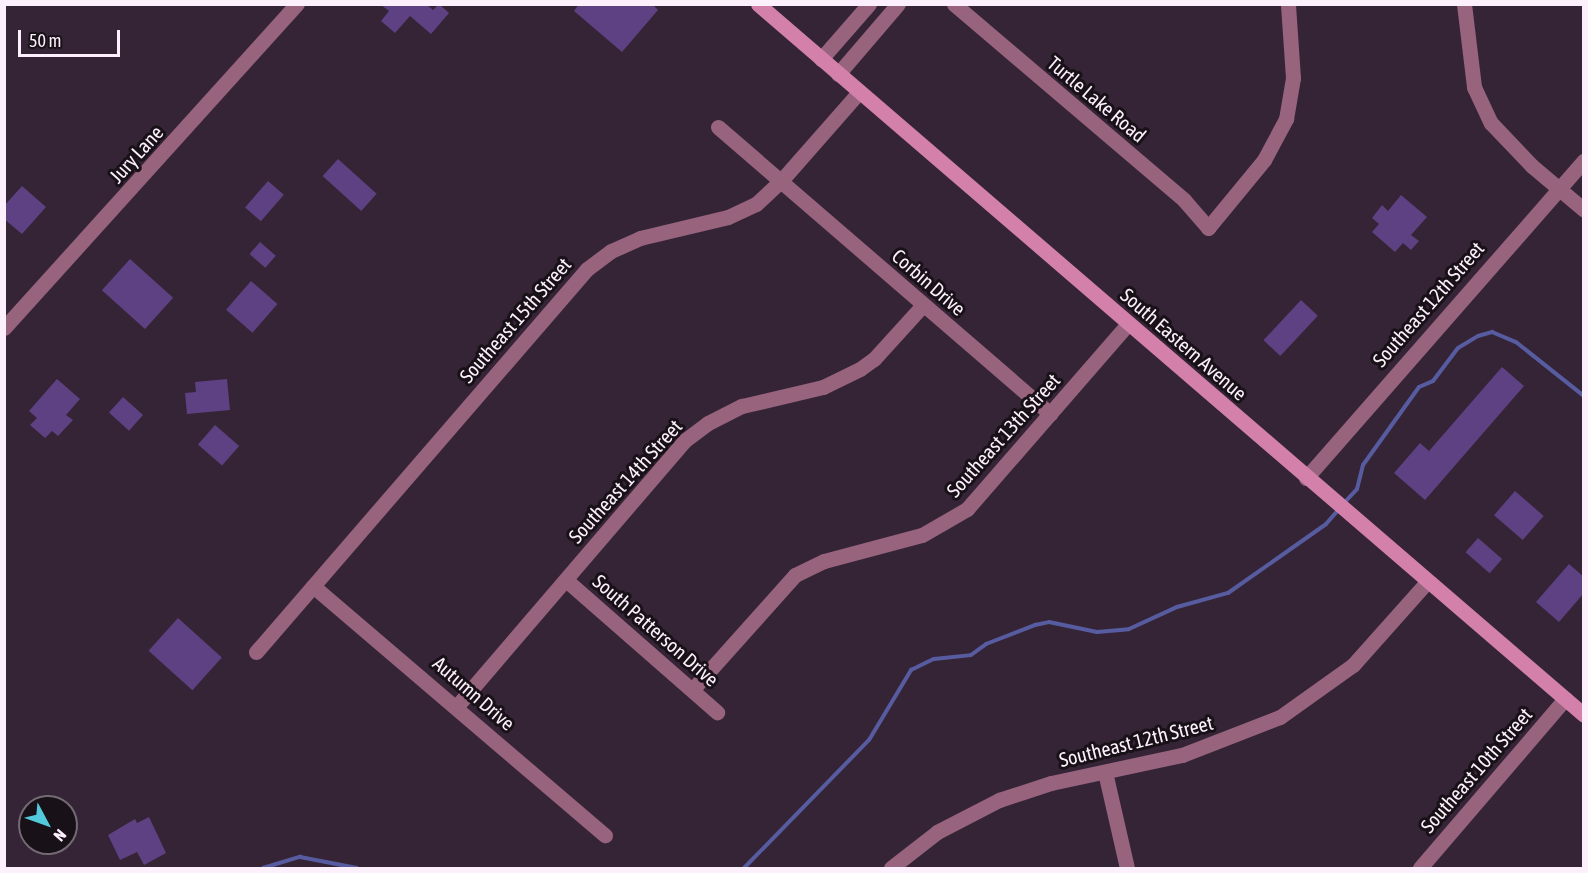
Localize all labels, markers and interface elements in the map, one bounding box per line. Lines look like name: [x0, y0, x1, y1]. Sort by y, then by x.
scale bar: [21, 18, 123, 56]
text: 50 m: [29, 30, 61, 51]
street label: Turtle Lake Road: [1043, 51, 1151, 147]
street label: Jury Lane: [104, 120, 168, 188]
street label: Southeast 12th Street: [1367, 237, 1489, 371]
street label: Corbin Drive: [887, 244, 971, 320]
street label: Southeast 15th Street: [454, 253, 576, 387]
street label: South Eastern Avenue: [1116, 283, 1252, 405]
street label: Southeast 13th Street: [941, 368, 1065, 502]
street label: Southeast 14th Street: [563, 414, 687, 548]
street label: South Patterson Drive: [588, 569, 724, 691]
street label: Autumn Drive: [428, 651, 520, 735]
street label: Southeast 10th Street: [1415, 703, 1537, 837]
street label: Southeast 12th Street: [1057, 710, 1215, 772]
north arrow: [18, 795, 78, 855]
text: N: [50, 826, 70, 845]

